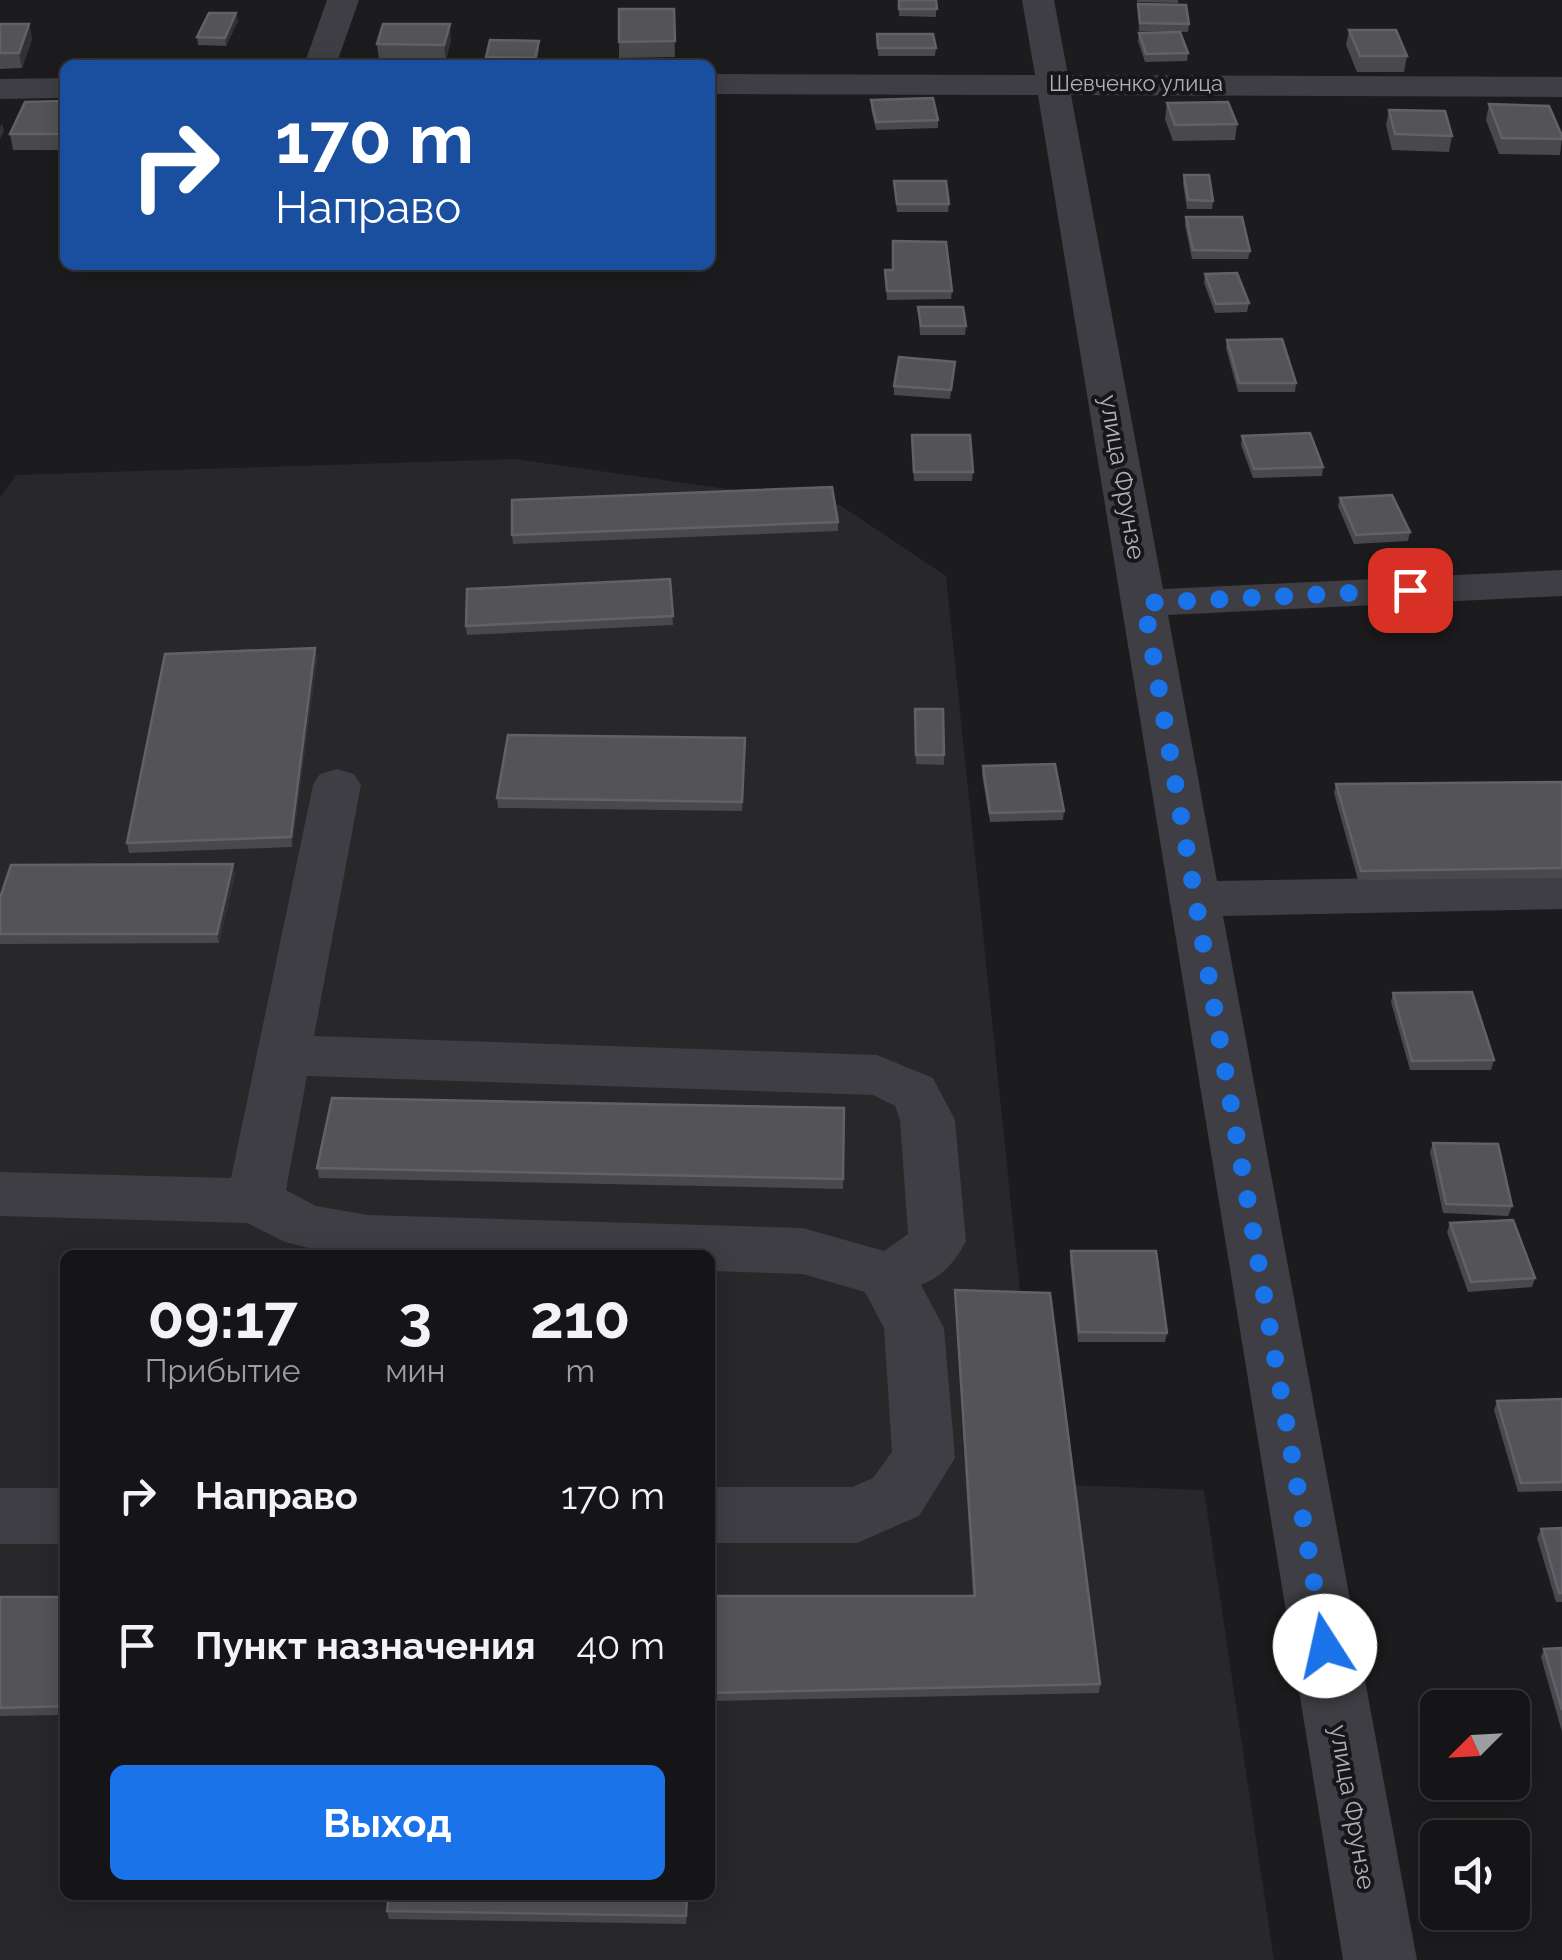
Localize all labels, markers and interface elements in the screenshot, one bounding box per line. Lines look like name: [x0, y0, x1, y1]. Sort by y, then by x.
street label: Шевченко улица: [1049, 70, 1223, 96]
text: 170 m: [275, 97, 474, 179]
icon: right: [110, 100, 240, 230]
text: Направо: [275, 181, 461, 234]
street label: улица Фрунзе: [1094, 392, 1152, 562]
pin: [1368, 548, 1453, 633]
icon: arrive: [1383, 563, 1438, 618]
text: 09:17: [147, 1282, 298, 1352]
text: 3: [399, 1282, 432, 1352]
text: 210: [530, 1282, 630, 1352]
text: Прибытие: [145, 1352, 301, 1389]
text: мин: [385, 1352, 445, 1389]
text: m: [565, 1352, 595, 1389]
icon: right: [110, 1468, 165, 1523]
text: Направо: [195, 1473, 358, 1518]
text: 170 m: [561, 1473, 665, 1518]
position arrow: [1273, 1594, 1377, 1698]
icon: arrive: [110, 1618, 165, 1673]
text: Пункт назначения: [195, 1623, 536, 1668]
text: 40 m: [576, 1623, 665, 1668]
north arrow: [1420, 1690, 1530, 1800]
map controls: [1420, 1690, 1530, 1930]
street label: улица Фрунзе: [1324, 1722, 1382, 1892]
button: Выход: [110, 1765, 665, 1880]
button: sound: [1420, 1820, 1530, 1930]

